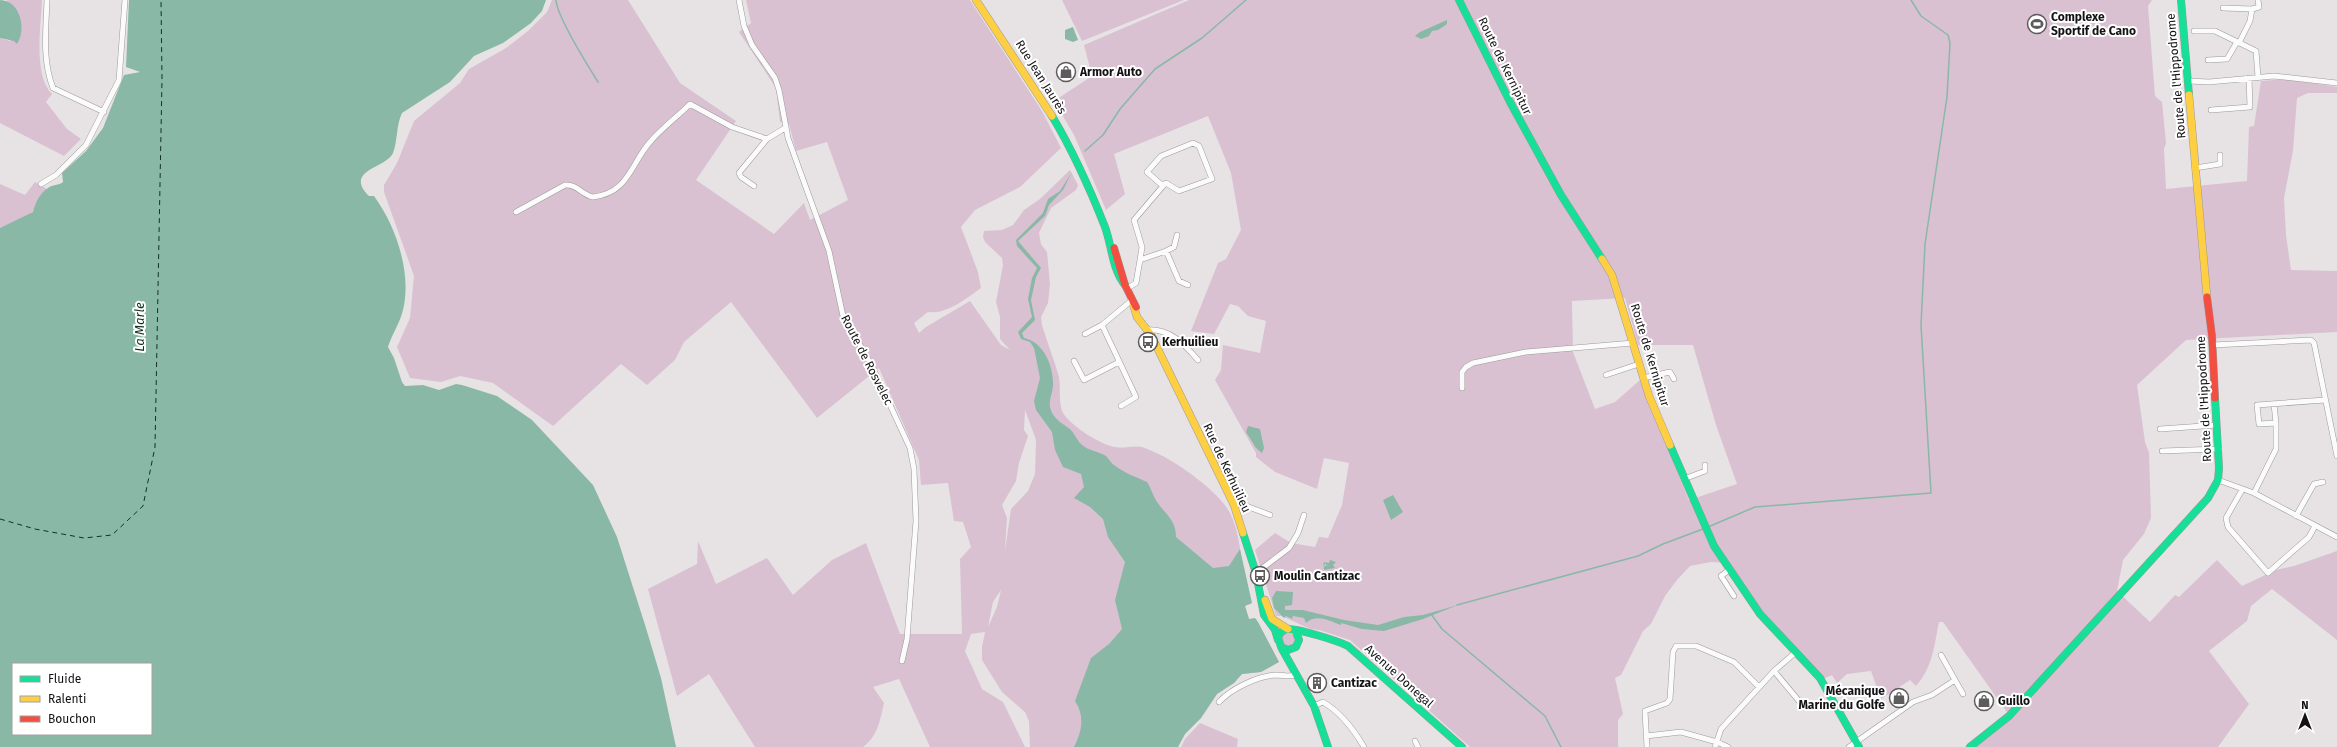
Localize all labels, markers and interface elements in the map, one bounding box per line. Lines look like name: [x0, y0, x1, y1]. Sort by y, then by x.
place label: Complexe Sportif de Cano: [2051, 10, 2136, 38]
sports icon: Complexe Sportif de Cano: [2026, 13, 2048, 35]
street label: Route de l'Hippodrome: [2164, 13, 2188, 139]
street label: Route de Kernipitur: [1475, 15, 1535, 117]
street label: Rue Jean Jaurès: [1013, 38, 1070, 117]
shop icon: Armor Auto: [1055, 61, 1077, 83]
place label: Armor Auto: [1079, 65, 1142, 79]
water label: La Marle: [132, 302, 147, 352]
street label: Route de Kernipitur: [1628, 302, 1672, 408]
street label: Route de Rosvelec: [838, 313, 896, 408]
bus stop icon: Kerhuilieu: [1137, 331, 1159, 353]
place label: Kerhuilieu: [1162, 335, 1219, 349]
street label: Route de l'Hippodrome: [2194, 336, 2214, 462]
street label: Rue de Kerhuilieu: [1200, 421, 1254, 515]
bus stop icon: Moulin Cantizac: [1249, 565, 1271, 587]
place label: Moulin Cantizac: [1274, 569, 1360, 583]
street label: Avenue Donegal: [1362, 642, 1436, 711]
legend: [12, 663, 152, 735]
text: Fluide: [48, 672, 81, 686]
building icon: Cantizac: [1306, 672, 1328, 694]
place label: Cantizac: [1331, 676, 1377, 690]
place label: Mécanique Marine du Golfe: [1798, 684, 1885, 712]
shop icon: Mécanique Marine du Golfe: [1888, 687, 1910, 709]
shop icon: Guillo: [1973, 690, 1995, 712]
text: Ralenti: [48, 692, 86, 706]
place label: Guillo: [1998, 694, 2030, 708]
north arrow: [2285, 695, 2325, 735]
text: N: [2301, 699, 2309, 712]
text: Bouchon: [48, 712, 96, 726]

